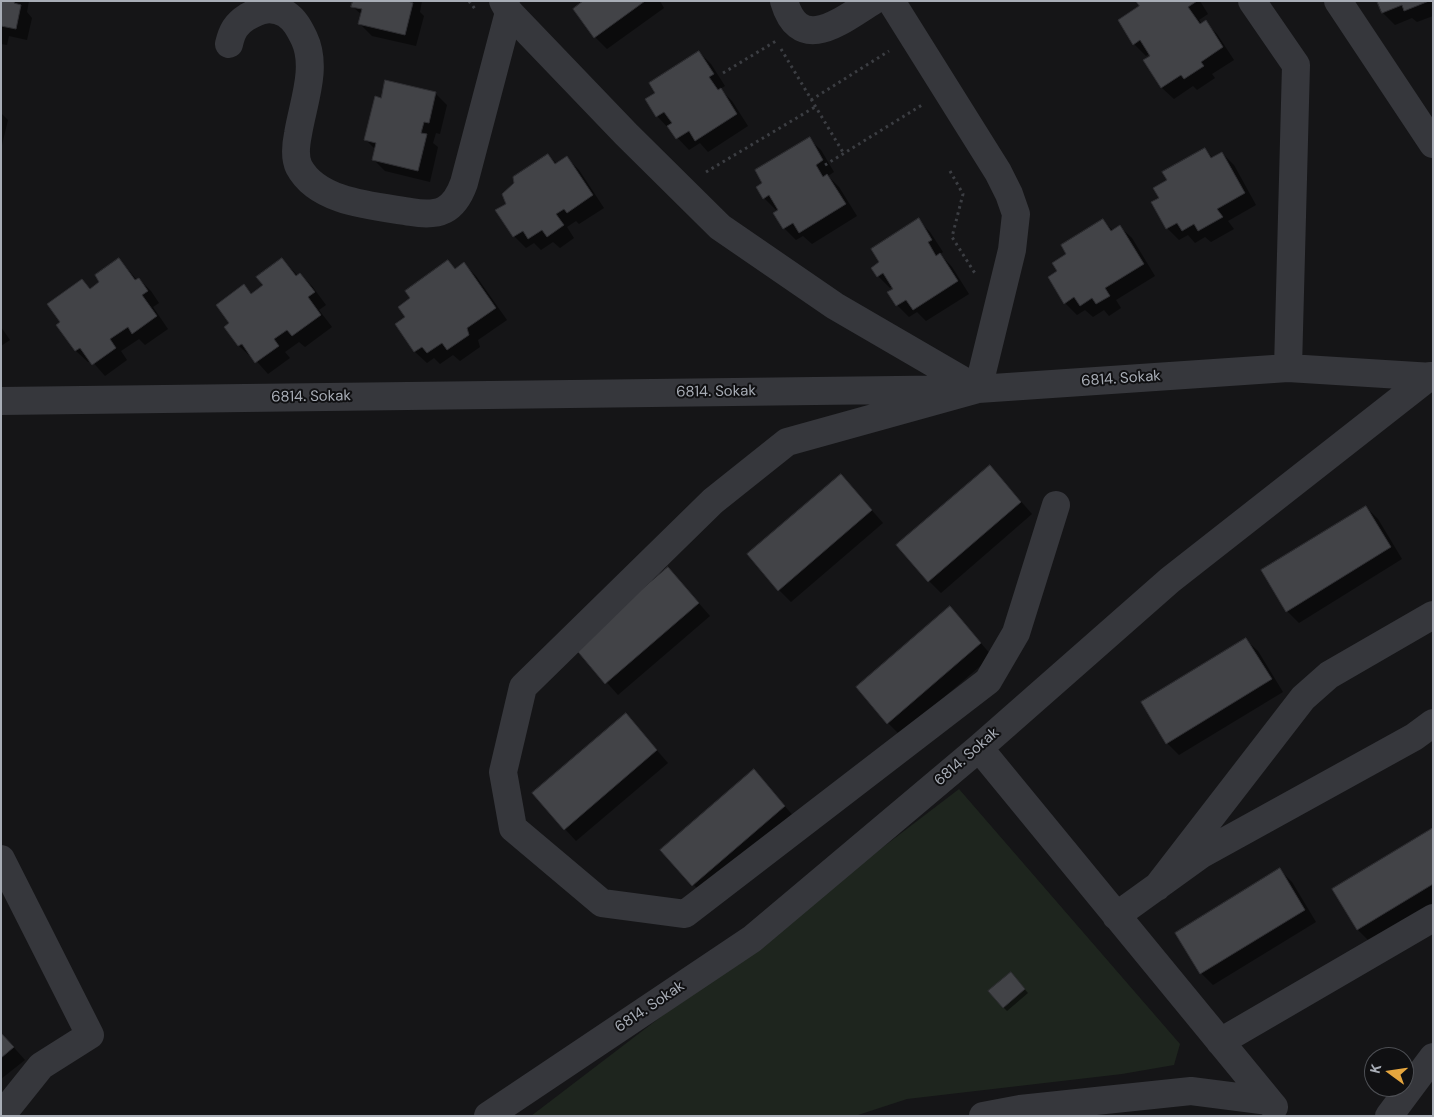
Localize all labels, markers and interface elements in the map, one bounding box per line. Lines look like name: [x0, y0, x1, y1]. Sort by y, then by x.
street label: 6814. Sokak: [1081, 367, 1161, 391]
street label: 6814. Sokak: [676, 382, 756, 402]
street label: 6814. Sokak: [271, 387, 351, 407]
street label: 6814. Sokak: [931, 724, 1003, 790]
street label: 6814. Sokak: [612, 977, 688, 1037]
north arrow: [1364, 1047, 1414, 1097]
text: K: [1366, 1062, 1385, 1075]

